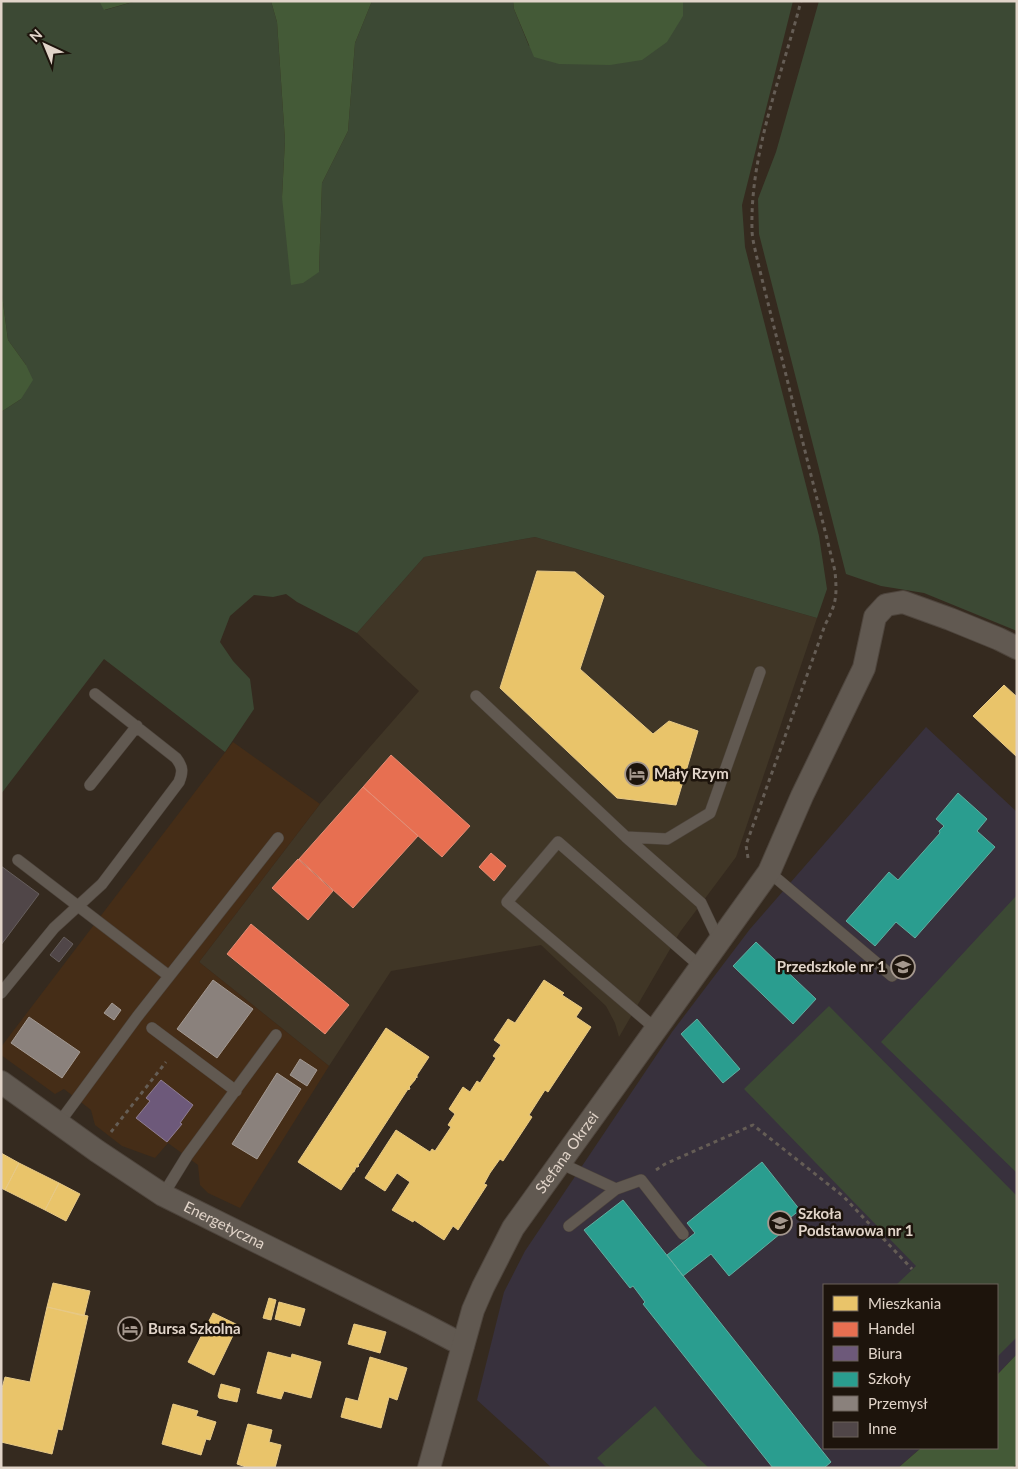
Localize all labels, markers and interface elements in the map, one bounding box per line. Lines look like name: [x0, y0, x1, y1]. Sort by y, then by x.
north arrow: [20, 20, 70, 70]
text: N: [26, 25, 45, 45]
hotel icon: Mały Rzym: [624, 761, 650, 787]
place label: Mały Rzym: [654, 764, 729, 782]
school or university icon: Przedszkole nr 1: [890, 954, 916, 980]
place label: Przedszkole nr 1: [777, 957, 886, 975]
street label: Stefana Okrzei: [531, 1108, 602, 1197]
street label: Energetyczna: [181, 1197, 268, 1252]
place label: Szkoła Podstawowa nr 1: [798, 1204, 913, 1239]
school or university icon: Szkoła Podstawowa nr 1: [767, 1210, 793, 1236]
legend: [823, 1284, 998, 1449]
text: Mieszkania: [868, 1294, 941, 1312]
hotel icon: Bursa Szkolna: [117, 1316, 143, 1342]
place label: Bursa Szkolna: [148, 1319, 241, 1337]
text: Handel: [868, 1319, 915, 1337]
text: Biura: [868, 1344, 902, 1362]
text: Szkoły: [868, 1369, 911, 1387]
text: Przemysł: [868, 1394, 928, 1412]
text: Inne: [868, 1419, 897, 1437]

